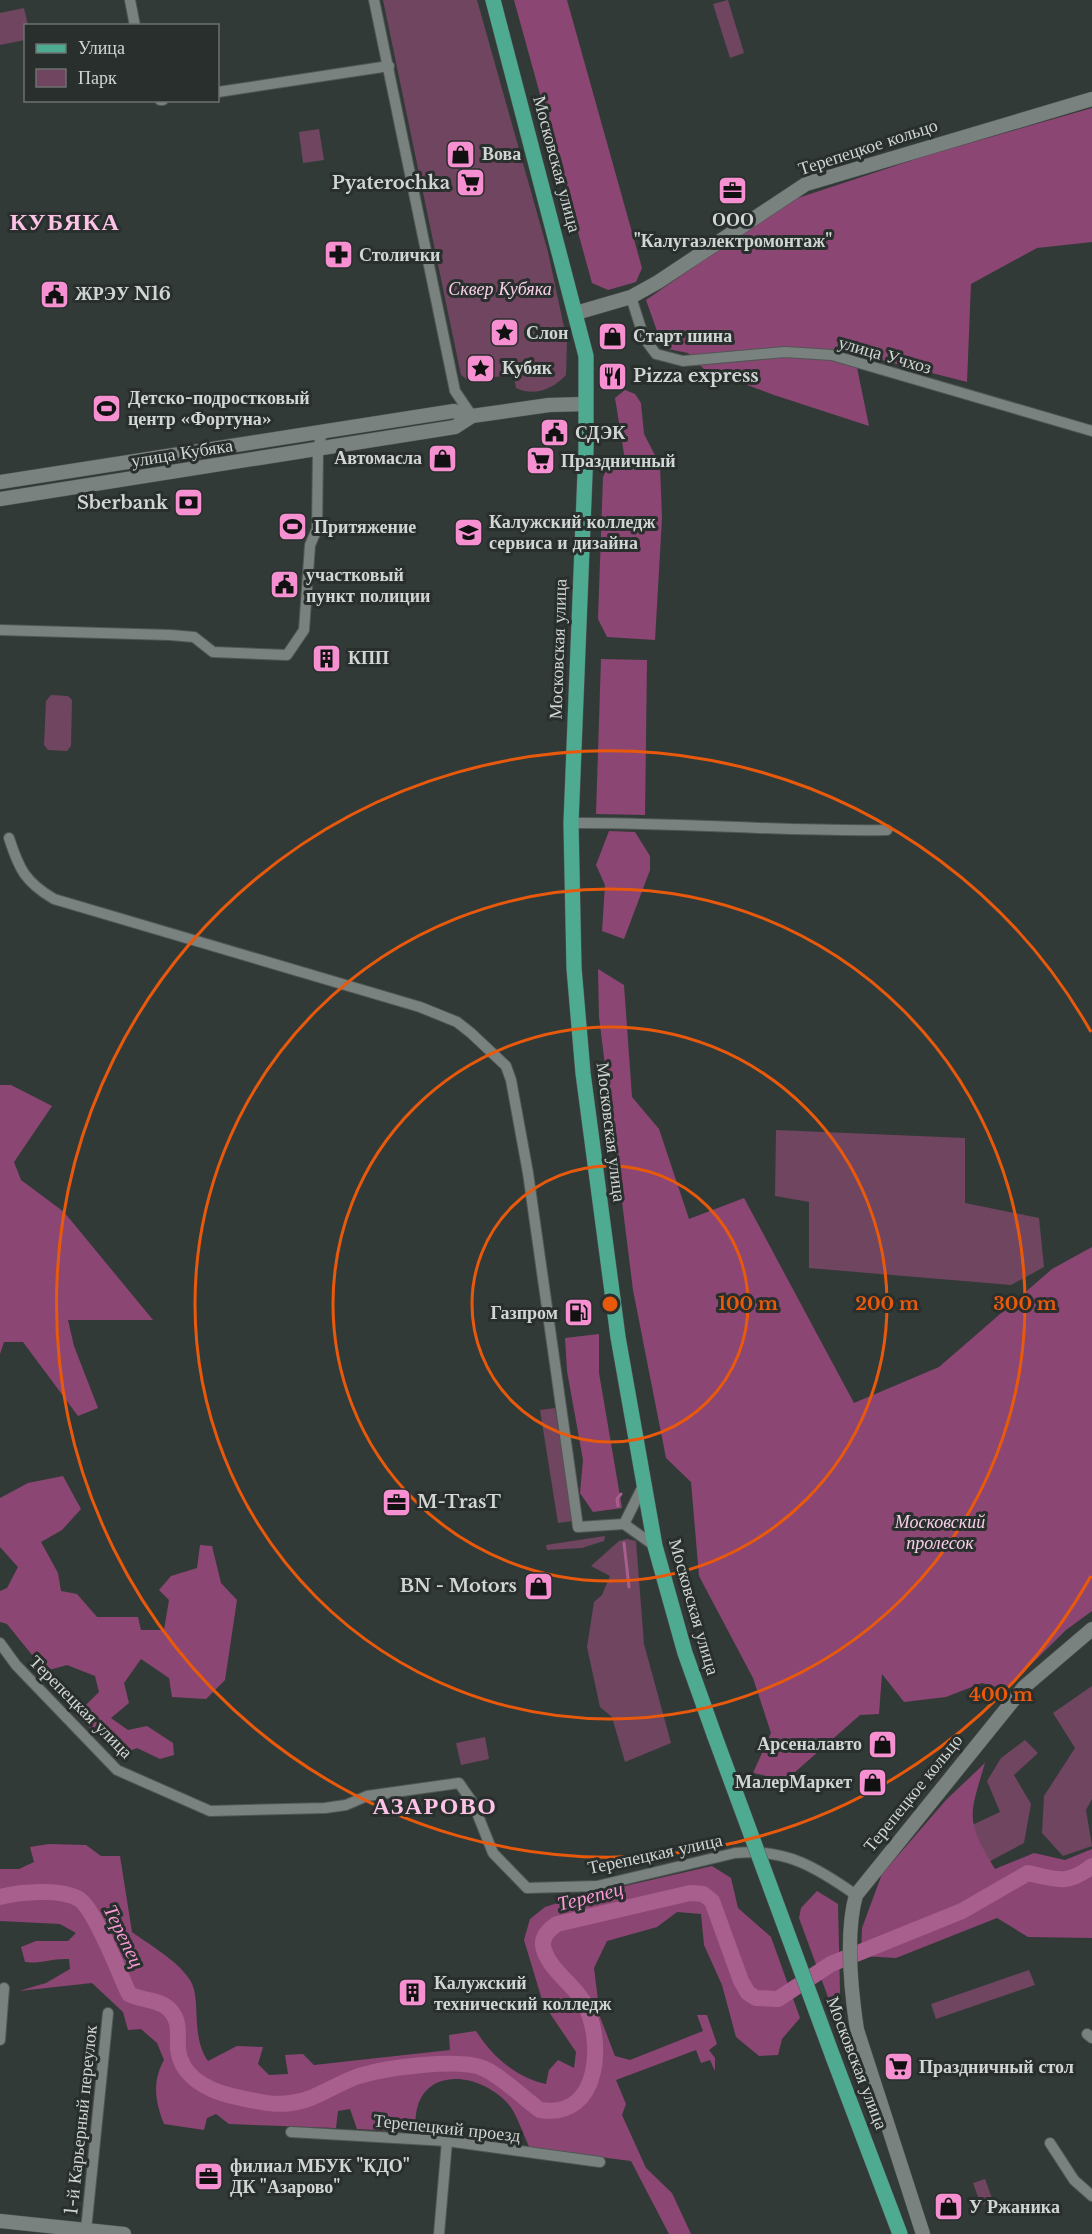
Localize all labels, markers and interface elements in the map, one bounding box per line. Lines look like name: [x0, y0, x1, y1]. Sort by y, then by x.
legend: [24, 24, 219, 102]
text: Улица: [78, 37, 125, 59]
text: Парк: [78, 67, 117, 89]
street label: Московская улица: [528, 93, 586, 235]
street label: Терепецкое кольцо: [796, 114, 940, 180]
shop icon: Вова: [445, 138, 477, 170]
place label: Вова: [482, 143, 521, 165]
supermarket icon: Pyaterochka: [455, 167, 487, 199]
place label: Pyaterochka: [332, 172, 451, 194]
office icon: ООО "Калугаэлектромонтаж": [717, 175, 749, 207]
district label: КУБЯКА: [10, 207, 120, 236]
place label: ООО "Калугаэлектромонтаж": [634, 209, 832, 252]
pharmacy icon: Столички: [322, 239, 354, 271]
place label: Столички: [359, 244, 441, 266]
public building icon: ЖРЭУ N16: [38, 278, 70, 310]
park label: Сквер Кубяка: [448, 278, 552, 300]
place label: ЖРЭУ N16: [75, 283, 171, 305]
place icon: Слон: [489, 317, 521, 349]
shop icon: Старт шина: [596, 320, 628, 352]
place label: Слон: [526, 322, 568, 344]
place label: Старт шина: [633, 325, 732, 347]
street label: улица Учхоз: [836, 331, 934, 379]
place icon: Кубяк: [465, 352, 497, 384]
place label: Кубяк: [502, 357, 553, 379]
restaurant icon: Pizza express: [596, 360, 628, 392]
place label: Pizza express: [633, 365, 759, 387]
place label: Детско-подростковый центр «Фортуна»: [128, 387, 310, 430]
sports icon: Детско-подростковый центр «Фортуна»: [91, 392, 123, 424]
public building icon: СДЭК: [538, 417, 570, 449]
place label: СДЭК: [575, 422, 625, 444]
street label: улица Кубяка: [130, 434, 234, 472]
shop icon: Автомасла: [427, 442, 459, 474]
supermarket icon: Праздничный: [524, 445, 556, 477]
place label: Автомасла: [334, 447, 422, 469]
place label: Праздничный: [561, 450, 676, 472]
bank icon: Sberbank: [173, 487, 205, 519]
place label: Sberbank: [77, 492, 169, 514]
sports icon: Притяжение: [277, 511, 309, 543]
place label: Калужский колледж сервиса и дизайна: [489, 511, 656, 554]
place label: Притяжение: [314, 516, 416, 538]
school or university icon: Калужский колледж сервиса и дизайна: [452, 516, 484, 548]
place label: участковый пункт полиции: [306, 564, 430, 607]
public building icon: участковый пункт полиции: [269, 569, 301, 601]
street label: Московская улица: [545, 578, 571, 720]
building icon: КПП: [311, 642, 343, 674]
place label: КПП: [348, 647, 389, 669]
street label: Московская улица: [592, 1061, 630, 1203]
text: 100 m: [718, 1293, 778, 1315]
text: 200 m: [855, 1293, 919, 1315]
text: 300 m: [993, 1293, 1057, 1315]
centre of rings: [600, 1294, 620, 1314]
fuel station icon: Газпром: [563, 1297, 595, 1329]
place label: Газпром: [491, 1302, 558, 1324]
office icon: M-TrasT: [380, 1486, 412, 1518]
place label: M-TrasT: [417, 1491, 501, 1513]
park label: Московский пролесок: [894, 1511, 985, 1554]
street label: Московская улица: [664, 1536, 724, 1678]
shop icon: BN - Motors: [522, 1570, 554, 1602]
place label: BN - Motors: [400, 1575, 517, 1597]
street label: Терепецкая улица: [25, 1651, 137, 1763]
text: 400 m: [969, 1684, 1033, 1706]
shop icon: Арсеналавто: [867, 1728, 899, 1760]
street label: Терепецкое кольцо: [859, 1730, 967, 1856]
place label: Арсеналавто: [757, 1733, 862, 1755]
shop icon: МалерМаркет: [857, 1766, 889, 1798]
place label: МалерМаркет: [735, 1771, 852, 1793]
district label: АЗАРОВО: [372, 1791, 498, 1820]
street label: Терепецкая улица: [586, 1829, 724, 1879]
water label: Терепец: [555, 1876, 625, 1916]
water label: Терепец: [99, 1901, 149, 1971]
place label: Калужский технический колледж: [434, 1972, 612, 2015]
building icon: Калужский технический колледж: [397, 1977, 429, 2009]
street label: Московская улица: [822, 1993, 892, 2133]
street label: 1-й Карьерный переулок: [60, 2024, 102, 2216]
supermarket icon: Праздничный стол: [882, 2051, 914, 2083]
place label: Праздничный стол: [919, 2056, 1074, 2078]
street label: Терепецкий проезд: [372, 2109, 522, 2147]
place label: филиал МБУК "КДО" ДК "Азарово": [230, 2155, 410, 2198]
office icon: филиал МБУК "КДО" ДК "Азарово": [193, 2160, 225, 2192]
shop icon: У Ржаника: [932, 2191, 964, 2223]
place label: У Ржаника: [969, 2196, 1060, 2218]

